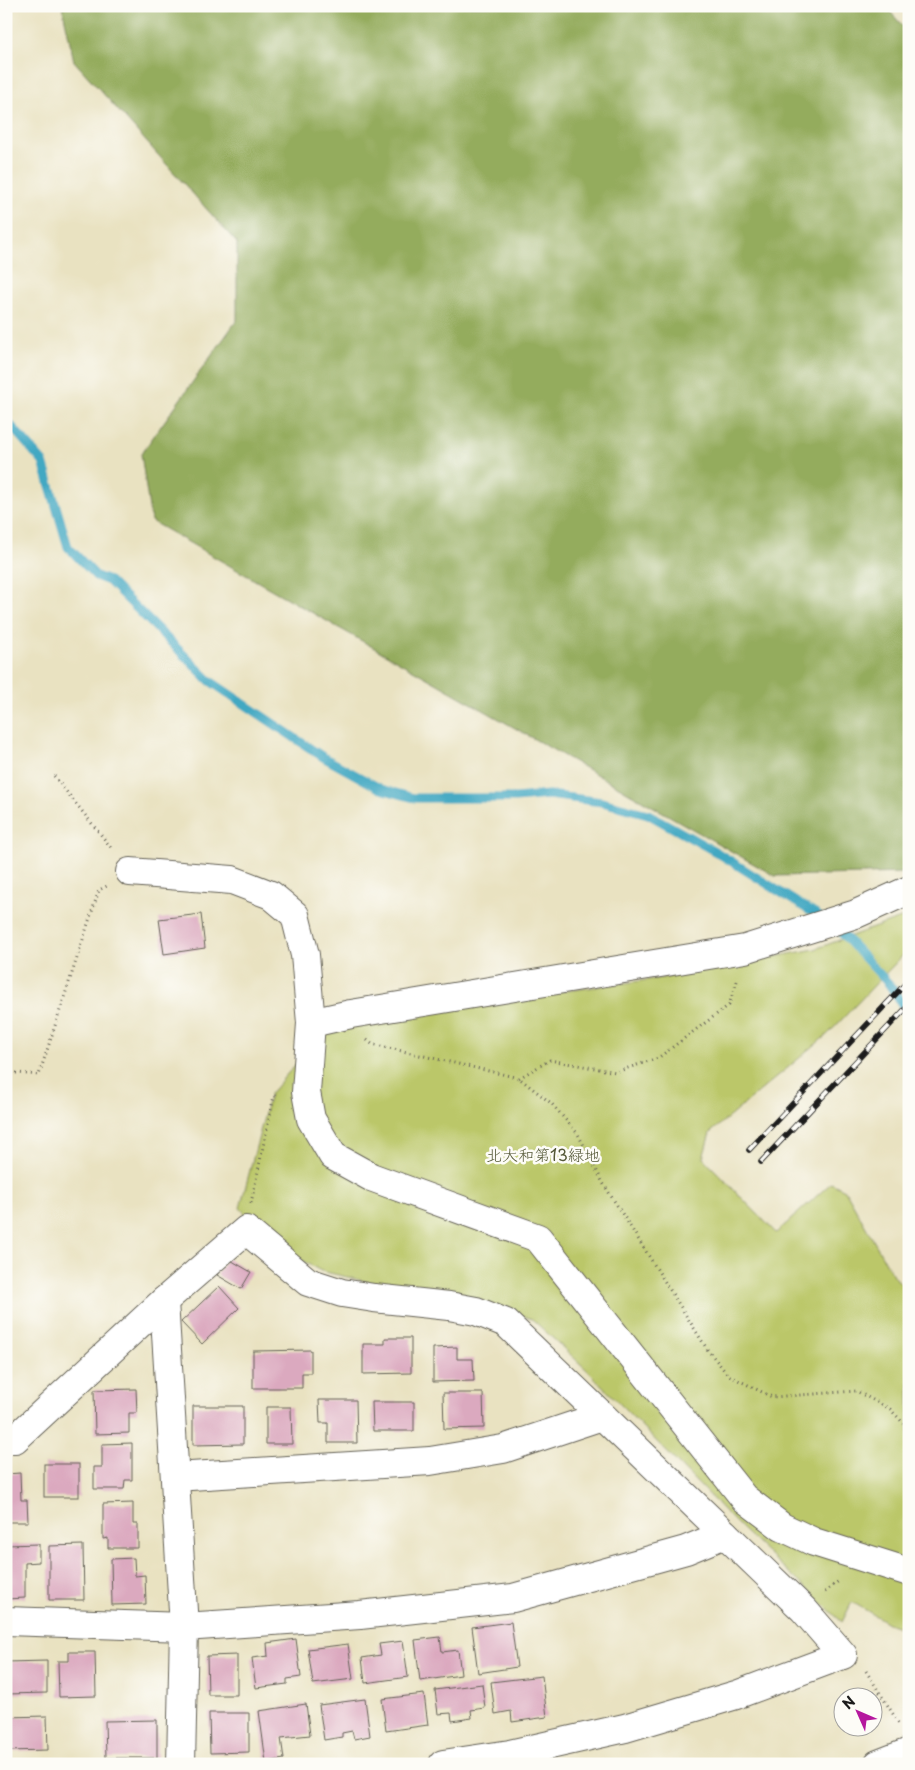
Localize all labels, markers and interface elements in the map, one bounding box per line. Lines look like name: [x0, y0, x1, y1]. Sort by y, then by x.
park label: 北大和第13緑地: [486, 1142, 600, 1166]
north arrow: [832, 1688, 882, 1738]
text: N: [837, 1691, 860, 1714]

